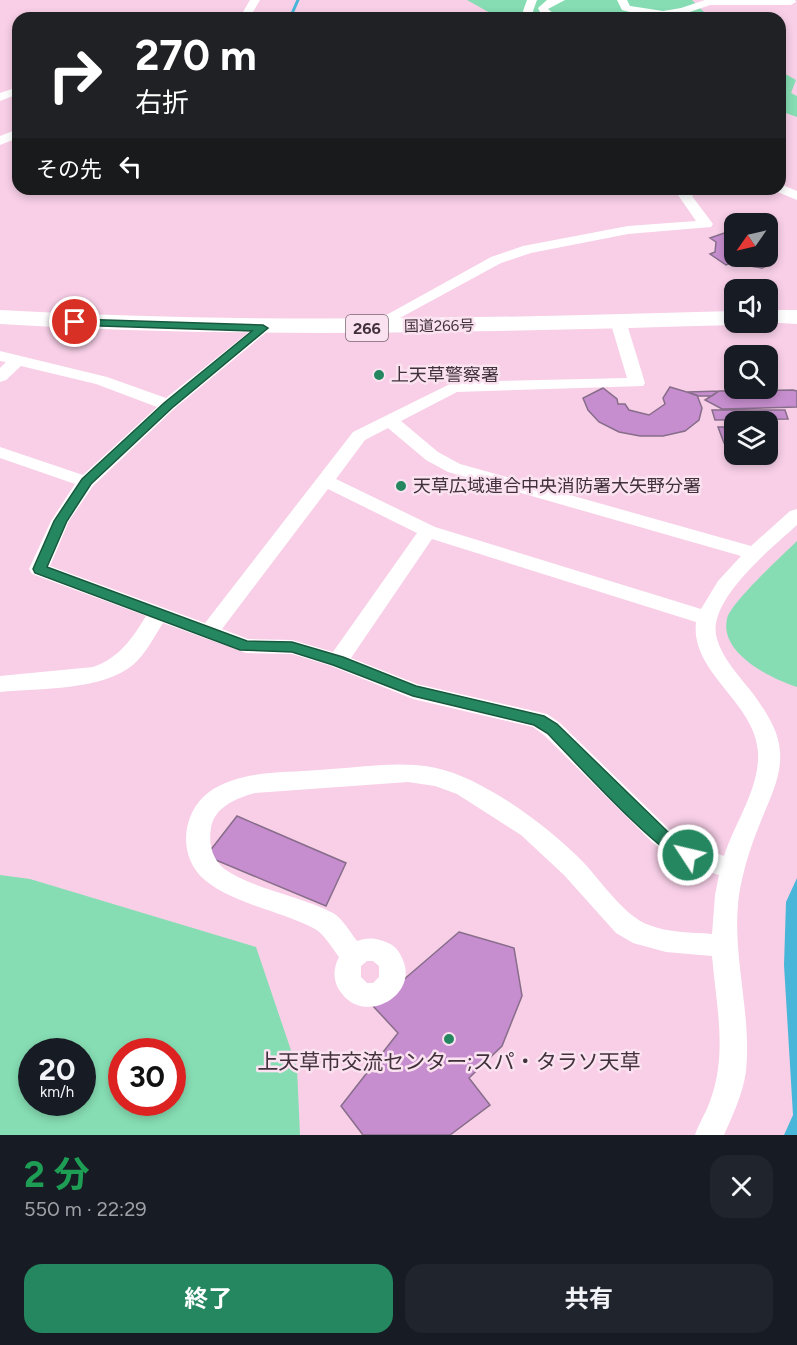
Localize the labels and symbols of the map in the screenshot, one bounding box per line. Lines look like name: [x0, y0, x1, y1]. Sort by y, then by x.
north arrow: [724, 213, 778, 267]
pin: [49, 296, 100, 347]
road number: 266: [346, 315, 388, 341]
street label: 国道266号: [404, 316, 474, 336]
place label: 上天草警察署: [391, 364, 499, 386]
marker: 上天草警察署: [372, 368, 386, 382]
place label: 天草広域連合中央消防署大矢野分署: [413, 475, 701, 497]
marker: 天草広域連合中央消防署大矢野分署: [394, 479, 408, 493]
position arrow: [656, 823, 720, 887]
marker: 上天草市交流センター;スパ・タラソ天草: [442, 1032, 456, 1046]
speed limit sign: 30: [108, 1038, 186, 1116]
place label: 上天草市交流センター;スパ・タラソ天草: [257, 1049, 641, 1074]

